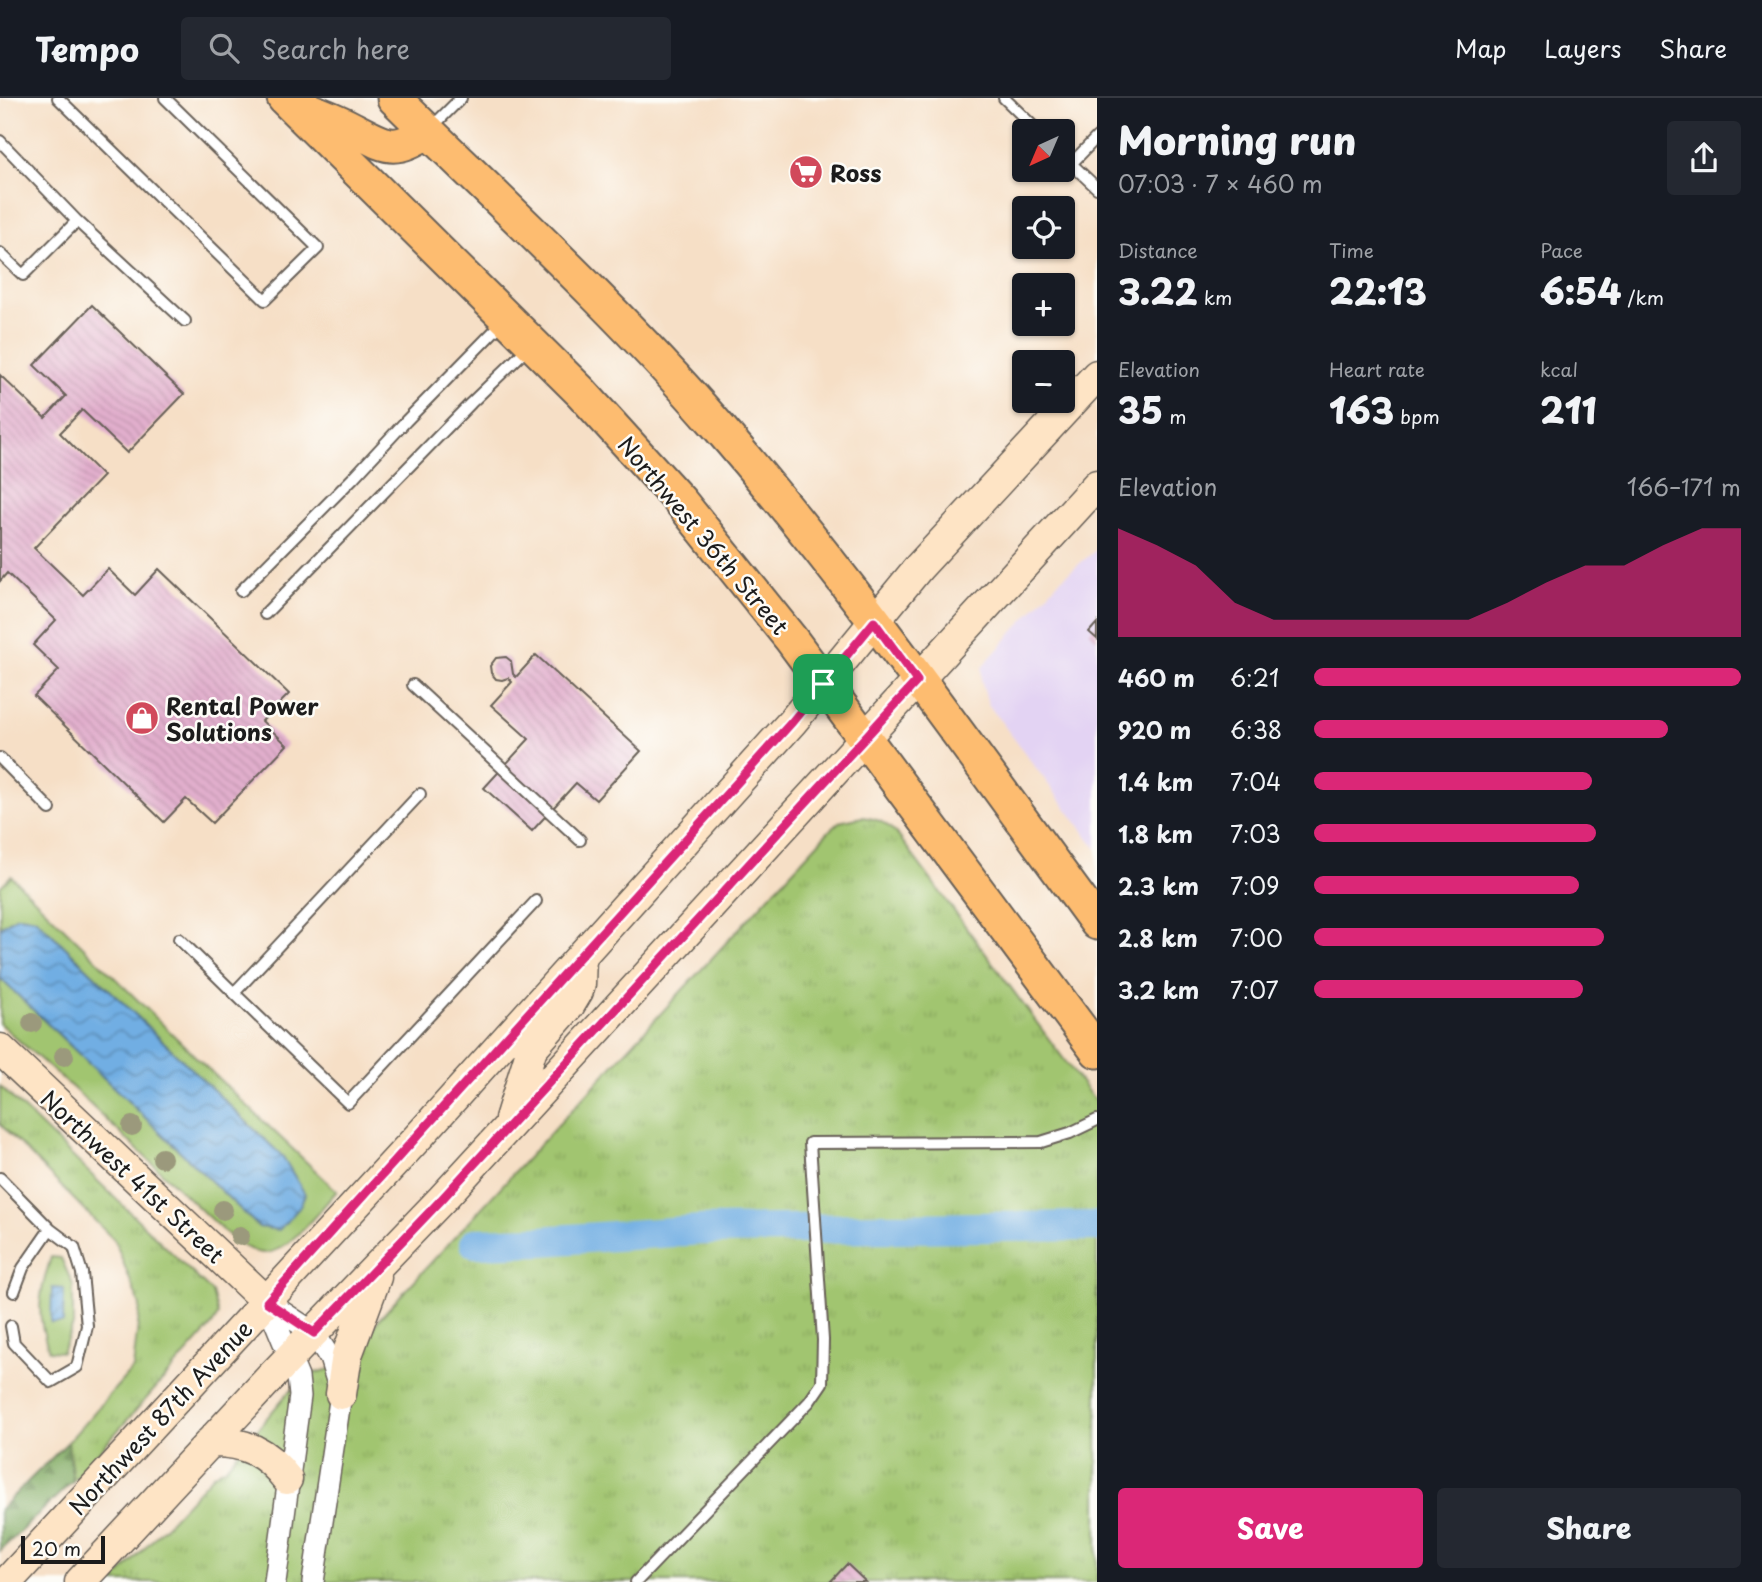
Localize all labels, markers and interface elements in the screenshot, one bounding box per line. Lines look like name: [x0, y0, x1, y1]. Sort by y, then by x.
search box: [181, 17, 671, 80]
text: Tempo: [35, 23, 139, 73]
icon: search: [205, 29, 243, 67]
text: Search here: [261, 29, 410, 68]
text: Map: [1455, 30, 1506, 66]
text: Layers: [1544, 30, 1621, 66]
text: Share: [1659, 30, 1727, 66]
text: Morning run: [1118, 111, 1356, 168]
north arrow: [1012, 119, 1074, 182]
map controls: [1012, 119, 1075, 413]
button: share: [1667, 121, 1741, 195]
supermarket icon: Ross: [787, 153, 825, 191]
place label: Ross: [830, 155, 881, 190]
text: 07:03 · 7 × 460 m: [1118, 166, 1323, 201]
button: locate: [1012, 196, 1075, 259]
text: Distance: [1118, 236, 1198, 264]
text: Time: [1329, 236, 1374, 264]
text: Pace: [1540, 236, 1583, 264]
text: 3.22: [1118, 264, 1198, 317]
text: 22:13: [1329, 264, 1427, 317]
text: 6:54: [1540, 264, 1621, 317]
button: +: [1012, 273, 1075, 336]
text: km: [1198, 283, 1232, 311]
text: /km: [1621, 283, 1664, 311]
button: −: [1012, 350, 1075, 413]
text: Elevation: [1118, 355, 1200, 383]
text: Heart rate: [1329, 355, 1425, 383]
text: kcal: [1540, 355, 1578, 383]
text: 35: [1118, 383, 1163, 436]
text: 163: [1329, 383, 1394, 436]
text: 211: [1540, 383, 1597, 436]
text: m: [1163, 402, 1187, 430]
text: bpm: [1394, 402, 1440, 430]
street label: Northwest 36th Street: [610, 428, 798, 642]
text: Elevation: [1118, 469, 1217, 504]
text: 166–171 m: [1627, 469, 1741, 504]
pin: [793, 654, 853, 714]
text: 460 m: [1118, 660, 1195, 695]
text: 6:21: [1230, 660, 1279, 695]
icon: arrive: [804, 665, 842, 703]
place label: Rental Power Solutions: [166, 688, 319, 749]
shop icon: Rental Power Solutions: [123, 699, 161, 737]
text: 920 m: [1118, 712, 1191, 747]
text: 6:38: [1230, 712, 1282, 747]
text: 1.4 km: [1118, 764, 1193, 799]
text: 7:04: [1230, 764, 1281, 799]
text: 1.8 km: [1118, 816, 1193, 851]
text: 7:03: [1230, 816, 1281, 851]
text: 2.3 km: [1118, 868, 1199, 903]
text: 7:09: [1230, 868, 1280, 903]
text: 2.8 km: [1118, 920, 1198, 955]
text: 7:00: [1230, 920, 1283, 955]
text: 3.2 km: [1118, 972, 1199, 1007]
text: 7:07: [1230, 972, 1279, 1007]
street label: Northwest 41st Street: [33, 1081, 233, 1271]
street label: Northwest 87th Avenue: [60, 1312, 260, 1522]
button: Save: [1118, 1488, 1423, 1568]
button: Share: [1437, 1488, 1741, 1568]
scale bar: [21, 1533, 105, 1565]
text: 20 m: [32, 1534, 81, 1562]

